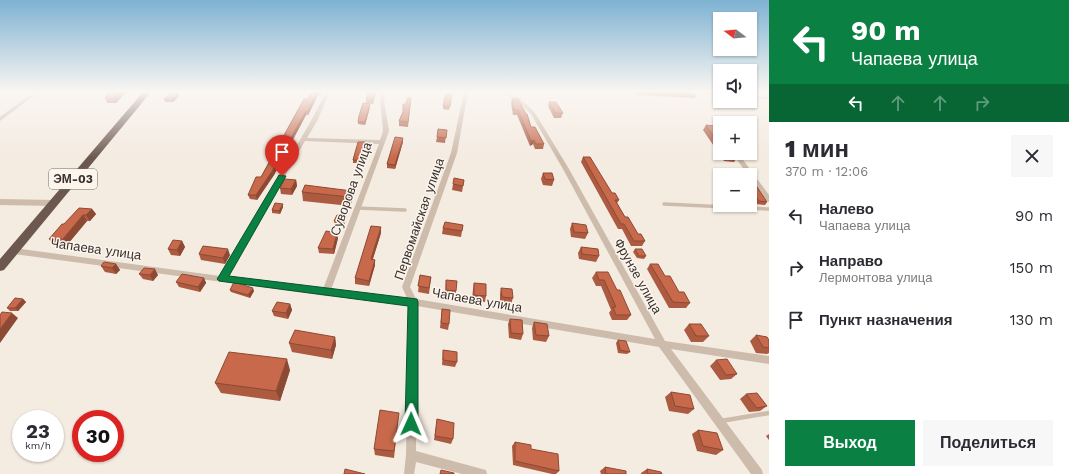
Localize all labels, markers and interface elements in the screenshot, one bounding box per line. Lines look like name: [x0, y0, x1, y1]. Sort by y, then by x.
north arrow: [713, 12, 757, 56]
map controls: [713, 12, 757, 212]
text: 90 m: [851, 14, 921, 47]
icon: left: [785, 16, 837, 68]
text: Чапаева улица: [851, 48, 978, 69]
button: sound: [713, 64, 757, 108]
icon: left: [845, 92, 867, 114]
icon: ahead: [887, 92, 909, 114]
icon: ahead: [929, 92, 951, 114]
icon: right: [971, 92, 993, 114]
button: +: [713, 116, 757, 160]
pin: [265, 135, 299, 176]
text: 1 мин: [785, 135, 849, 163]
button: close: [1011, 135, 1053, 177]
street label: Суворова улица: [327, 139, 375, 238]
icon: arrive: [271, 141, 293, 163]
street label: Первомайская улица: [391, 155, 447, 282]
text: 370 m · 12:06: [785, 164, 868, 179]
button: −: [713, 168, 757, 212]
road number: ЭМ-03: [49, 169, 97, 189]
text: Налево: [819, 200, 874, 218]
icon: left: [785, 205, 807, 227]
text: 90 m: [1015, 207, 1053, 225]
text: Чапаева улица: [819, 218, 911, 233]
street label: Чапаева улица: [50, 235, 143, 263]
street label: Фрунзе улица: [611, 236, 665, 317]
text: Направо: [819, 252, 883, 270]
icon: right: [785, 257, 807, 279]
text: 150 m: [1010, 259, 1053, 277]
text: Лермонтова улица: [819, 270, 933, 285]
street label: Чапаева улица: [431, 285, 524, 315]
icon: arrive: [785, 309, 807, 331]
text: Пункт назначения: [819, 311, 952, 329]
text: 130 m: [1010, 311, 1053, 329]
position arrow: [390, 403, 432, 445]
speed limit sign: 30: [72, 410, 124, 462]
text: 23: [26, 419, 50, 443]
button: Выход: [785, 420, 915, 466]
button: Поделиться: [923, 420, 1053, 466]
text: km/h: [25, 440, 51, 451]

